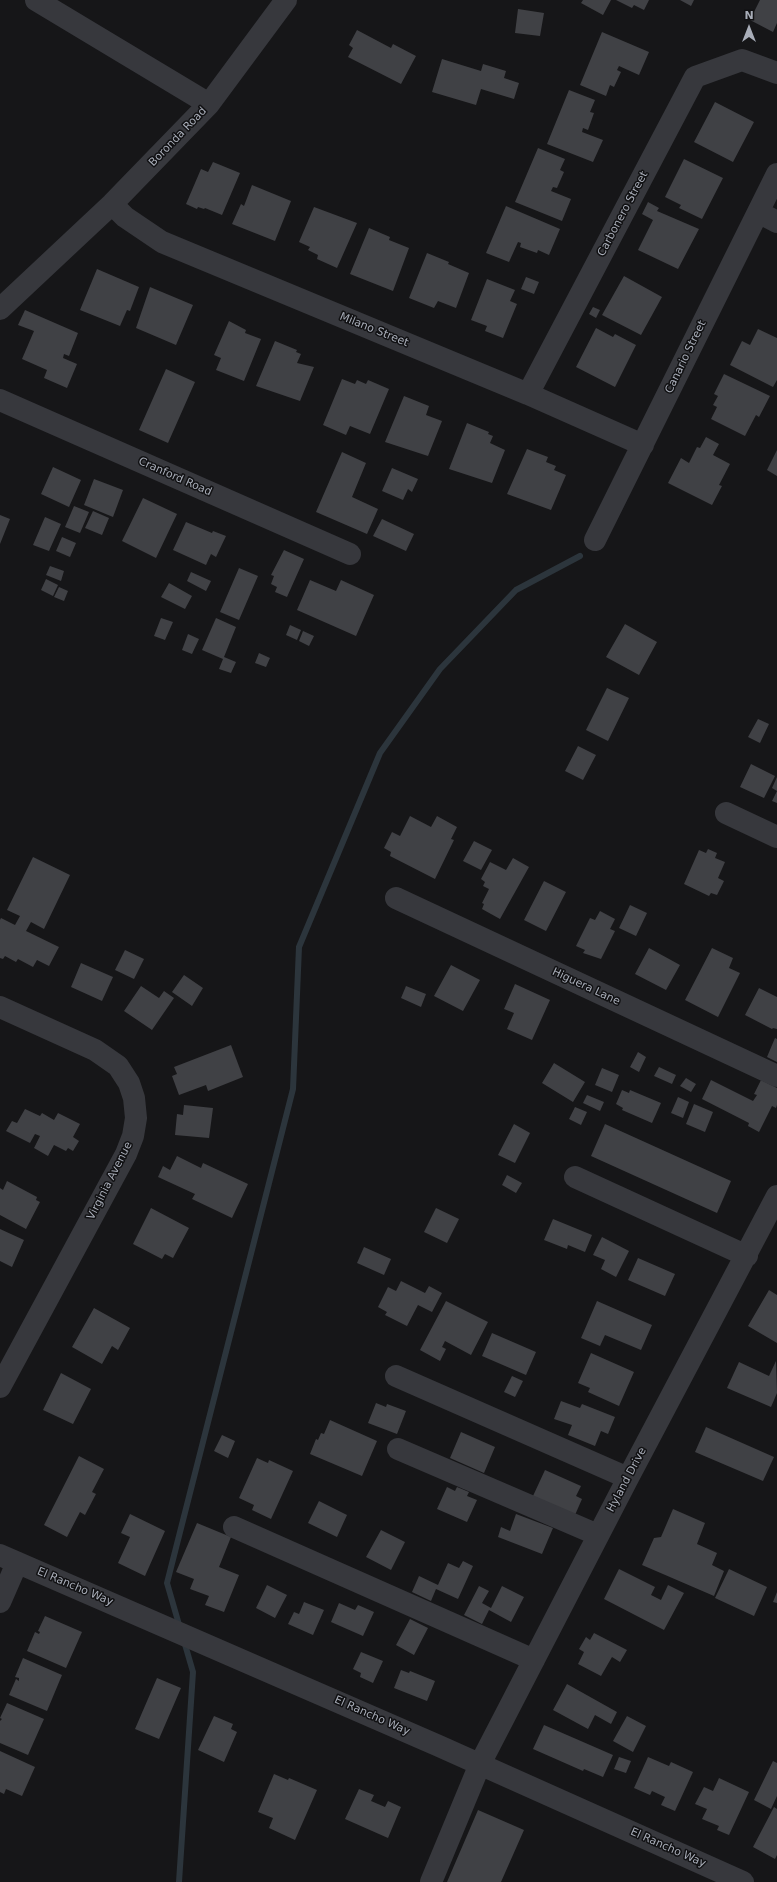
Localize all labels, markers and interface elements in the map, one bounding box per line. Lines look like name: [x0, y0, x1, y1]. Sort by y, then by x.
north arrow: [729, 8, 769, 48]
text: N: [744, 9, 754, 22]
street label: Boronda Road: [146, 105, 210, 169]
street label: Carbonero Street: [595, 169, 651, 259]
street label: Milano Street: [338, 310, 410, 350]
street label: Canario Street: [663, 318, 709, 396]
street label: Cranford Road: [136, 455, 214, 499]
street label: Higuera Lane: [550, 966, 622, 1008]
street label: Virginia Avenue: [85, 1140, 135, 1222]
street label: Hyland Drive: [604, 1445, 650, 1515]
street label: El Rancho Way: [35, 1565, 115, 1609]
street label: El Rancho Way: [332, 1693, 412, 1739]
street label: El Rancho Way: [628, 1825, 708, 1871]

